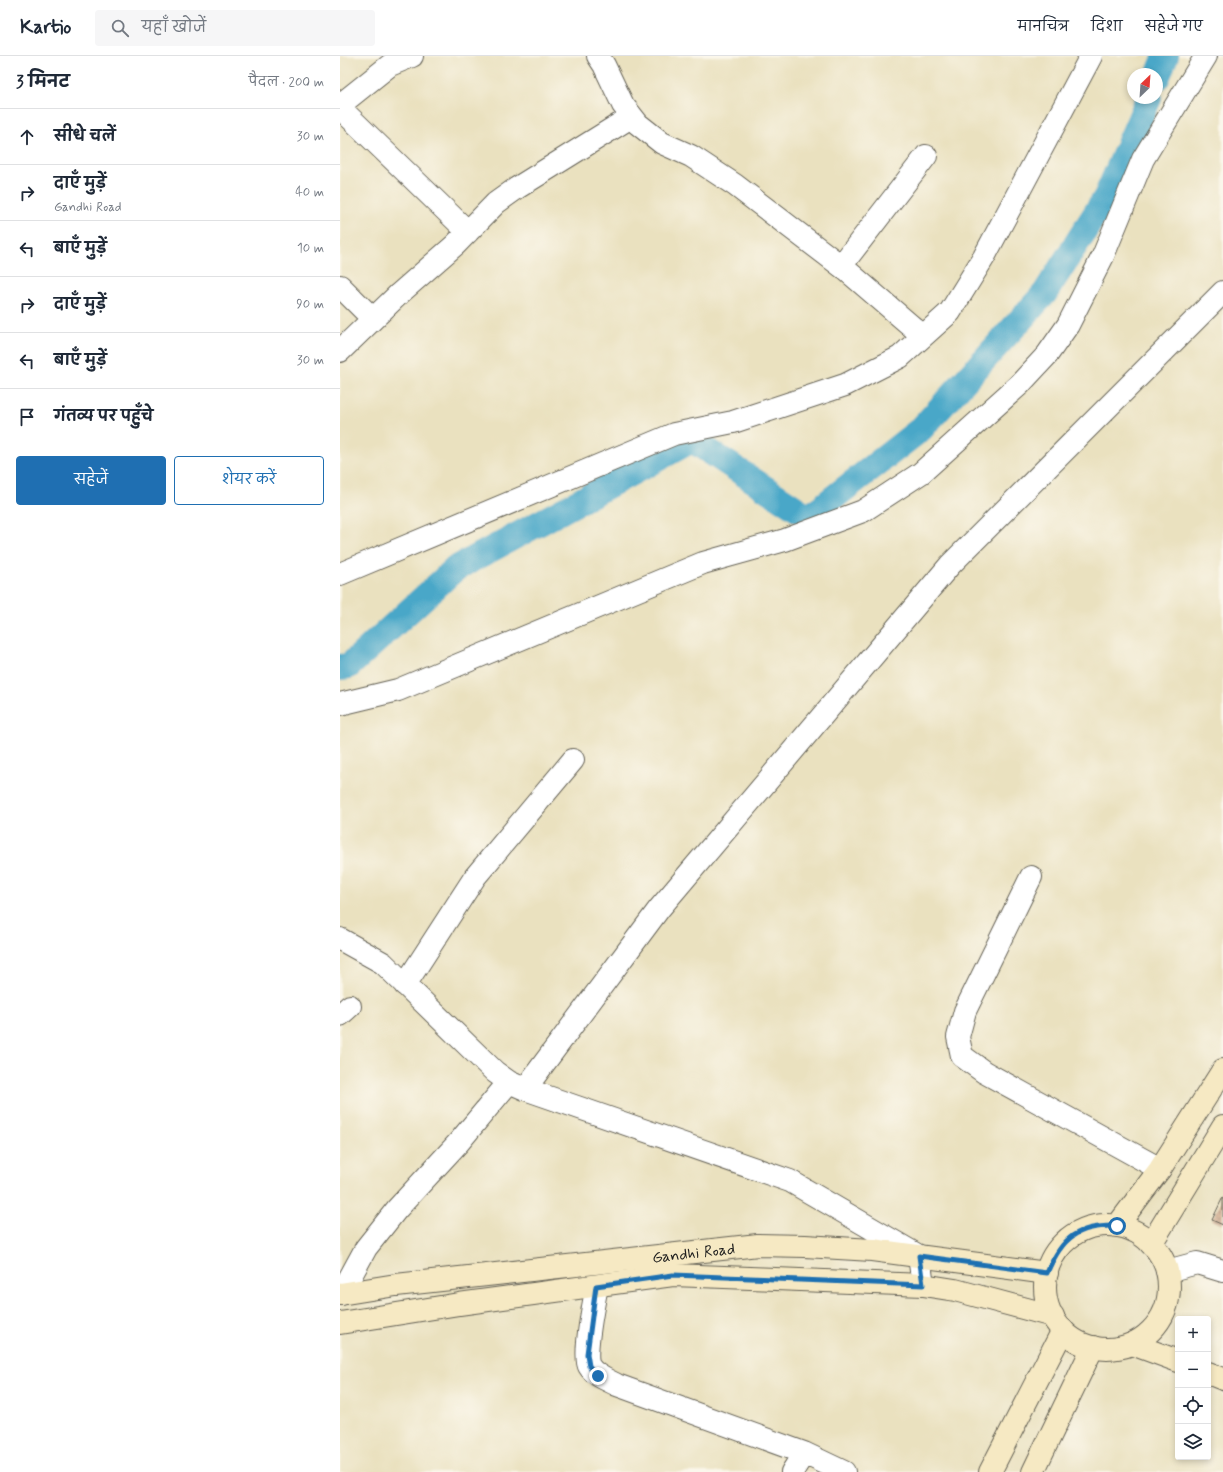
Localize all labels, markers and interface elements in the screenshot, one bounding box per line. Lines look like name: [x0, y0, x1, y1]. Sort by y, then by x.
search box: [95, 10, 375, 46]
text: Kartio: [20, 15, 71, 40]
icon: search: [109, 17, 131, 39]
text: यहाँ खोजें: [141, 18, 206, 38]
text: मानचित्र: [1018, 18, 1069, 36]
text: दिशा: [1091, 18, 1123, 36]
text: सहेजे गए: [1145, 18, 1203, 36]
north arrow: [1127, 68, 1163, 104]
text: 3 मिनट: [16, 71, 70, 93]
text: पैदल · 200 m: [248, 74, 324, 91]
icon: ahead: [16, 126, 38, 148]
text: सीधे चलें: [54, 127, 116, 147]
text: 30 m: [297, 128, 324, 145]
text: दाएँ मुड़ें: [54, 174, 106, 194]
icon: right: [16, 182, 38, 204]
text: 40 m: [295, 184, 324, 201]
text: Gandhi Road: [54, 199, 122, 216]
icon: left: [16, 238, 38, 260]
text: बाएँ मुड़ें: [54, 239, 107, 259]
text: 10 m: [297, 240, 324, 257]
icon: right: [16, 294, 38, 316]
text: दाएँ मुड़ें: [54, 295, 106, 315]
text: 90 m: [296, 296, 324, 313]
icon: left: [16, 350, 38, 372]
text: बाएँ मुड़ें: [54, 351, 107, 371]
text: 30 m: [297, 352, 324, 369]
icon: arrive: [16, 406, 38, 428]
text: गंतव्य पर पहुँचे: [54, 407, 153, 427]
button: सहेजें: [16, 456, 166, 505]
button: शेयर करें: [174, 456, 324, 505]
route start: [1108, 1217, 1126, 1235]
street label: Gandhi Road: [651, 1239, 736, 1269]
map controls: [1175, 1316, 1211, 1460]
button: +: [1175, 1316, 1211, 1352]
button: −: [1175, 1352, 1211, 1388]
route end: [589, 1367, 607, 1385]
button: locate: [1175, 1388, 1211, 1424]
button: layers: [1175, 1424, 1211, 1460]

